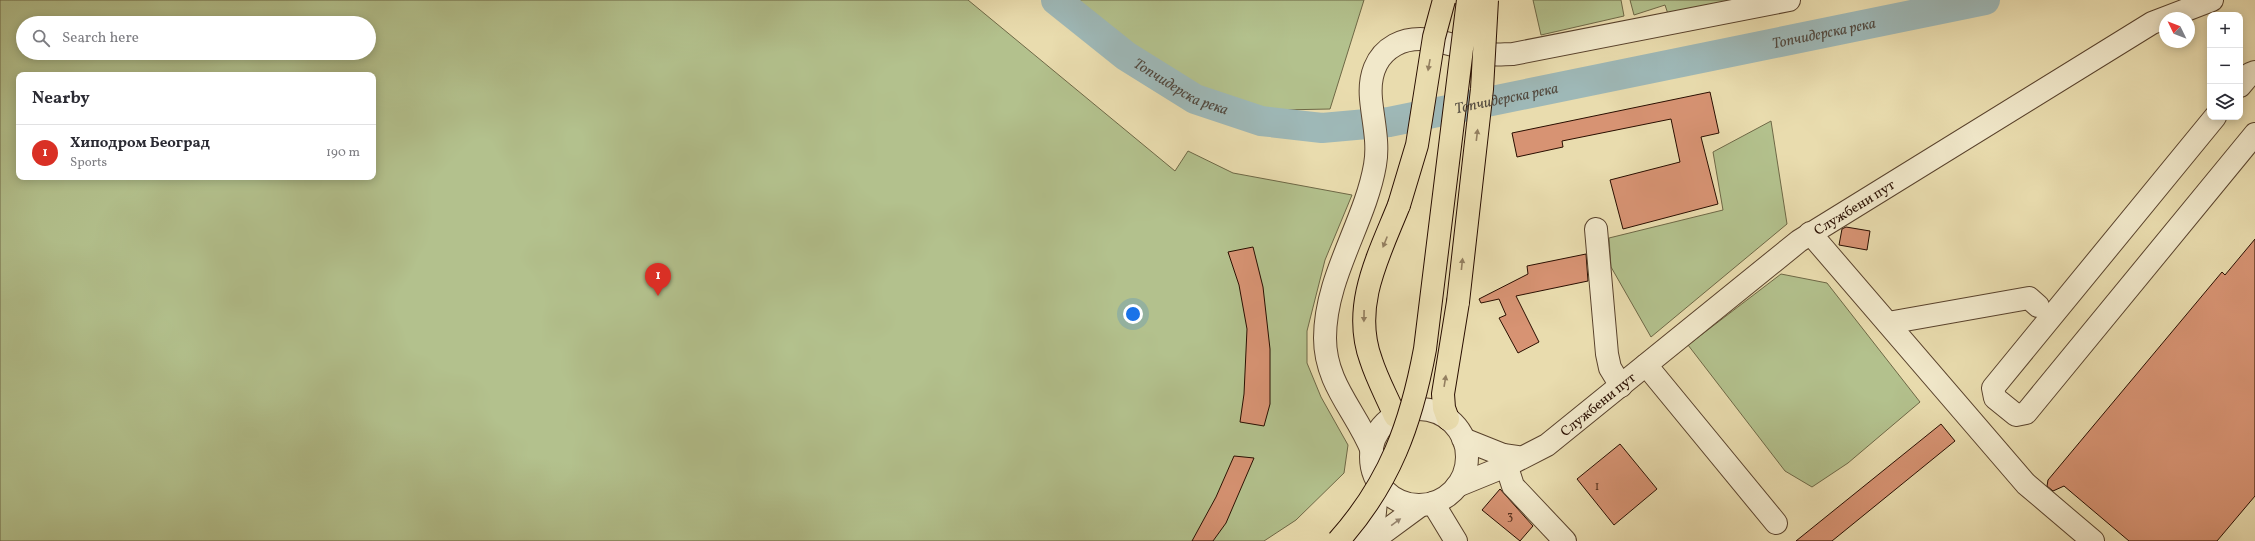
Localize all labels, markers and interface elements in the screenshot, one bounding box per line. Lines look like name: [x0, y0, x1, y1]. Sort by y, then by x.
north arrow: [2159, 12, 2195, 48]
map controls: [2207, 12, 2243, 120]
button: +: [2207, 12, 2243, 48]
water label: Топчидерска река: [1770, 14, 1878, 55]
search box: [16, 16, 376, 60]
icon: search: [30, 27, 52, 49]
text: Search here: [62, 28, 139, 49]
button: −: [2207, 48, 2243, 84]
water label: Топчидерска река: [1129, 54, 1231, 121]
one-way arrow: [1426, 59, 1432, 71]
water label: Топчидерска река: [1453, 79, 1560, 120]
button: layers: [2207, 84, 2243, 120]
text: Nearby: [32, 87, 90, 110]
one-way arrow: [1474, 128, 1480, 141]
text: Хиподром Београд: [70, 133, 210, 154]
text: 1: [42, 144, 48, 162]
text: 190 m: [326, 144, 360, 162]
text: Sports: [70, 154, 107, 172]
street label: Службени пут: [1811, 176, 1899, 240]
one-way arrow: [1381, 236, 1387, 248]
one-way arrow: [1459, 258, 1466, 270]
pin: 1: [645, 263, 671, 296]
your location: [1123, 304, 1143, 324]
one-way arrow: [1361, 310, 1367, 323]
street label: Службени пут: [1557, 369, 1640, 442]
one-way arrow: [1443, 375, 1449, 387]
house number: 1: [1595, 479, 1599, 495]
house number: 3: [1507, 509, 1513, 525]
one-way arrow: [1390, 518, 1401, 526]

